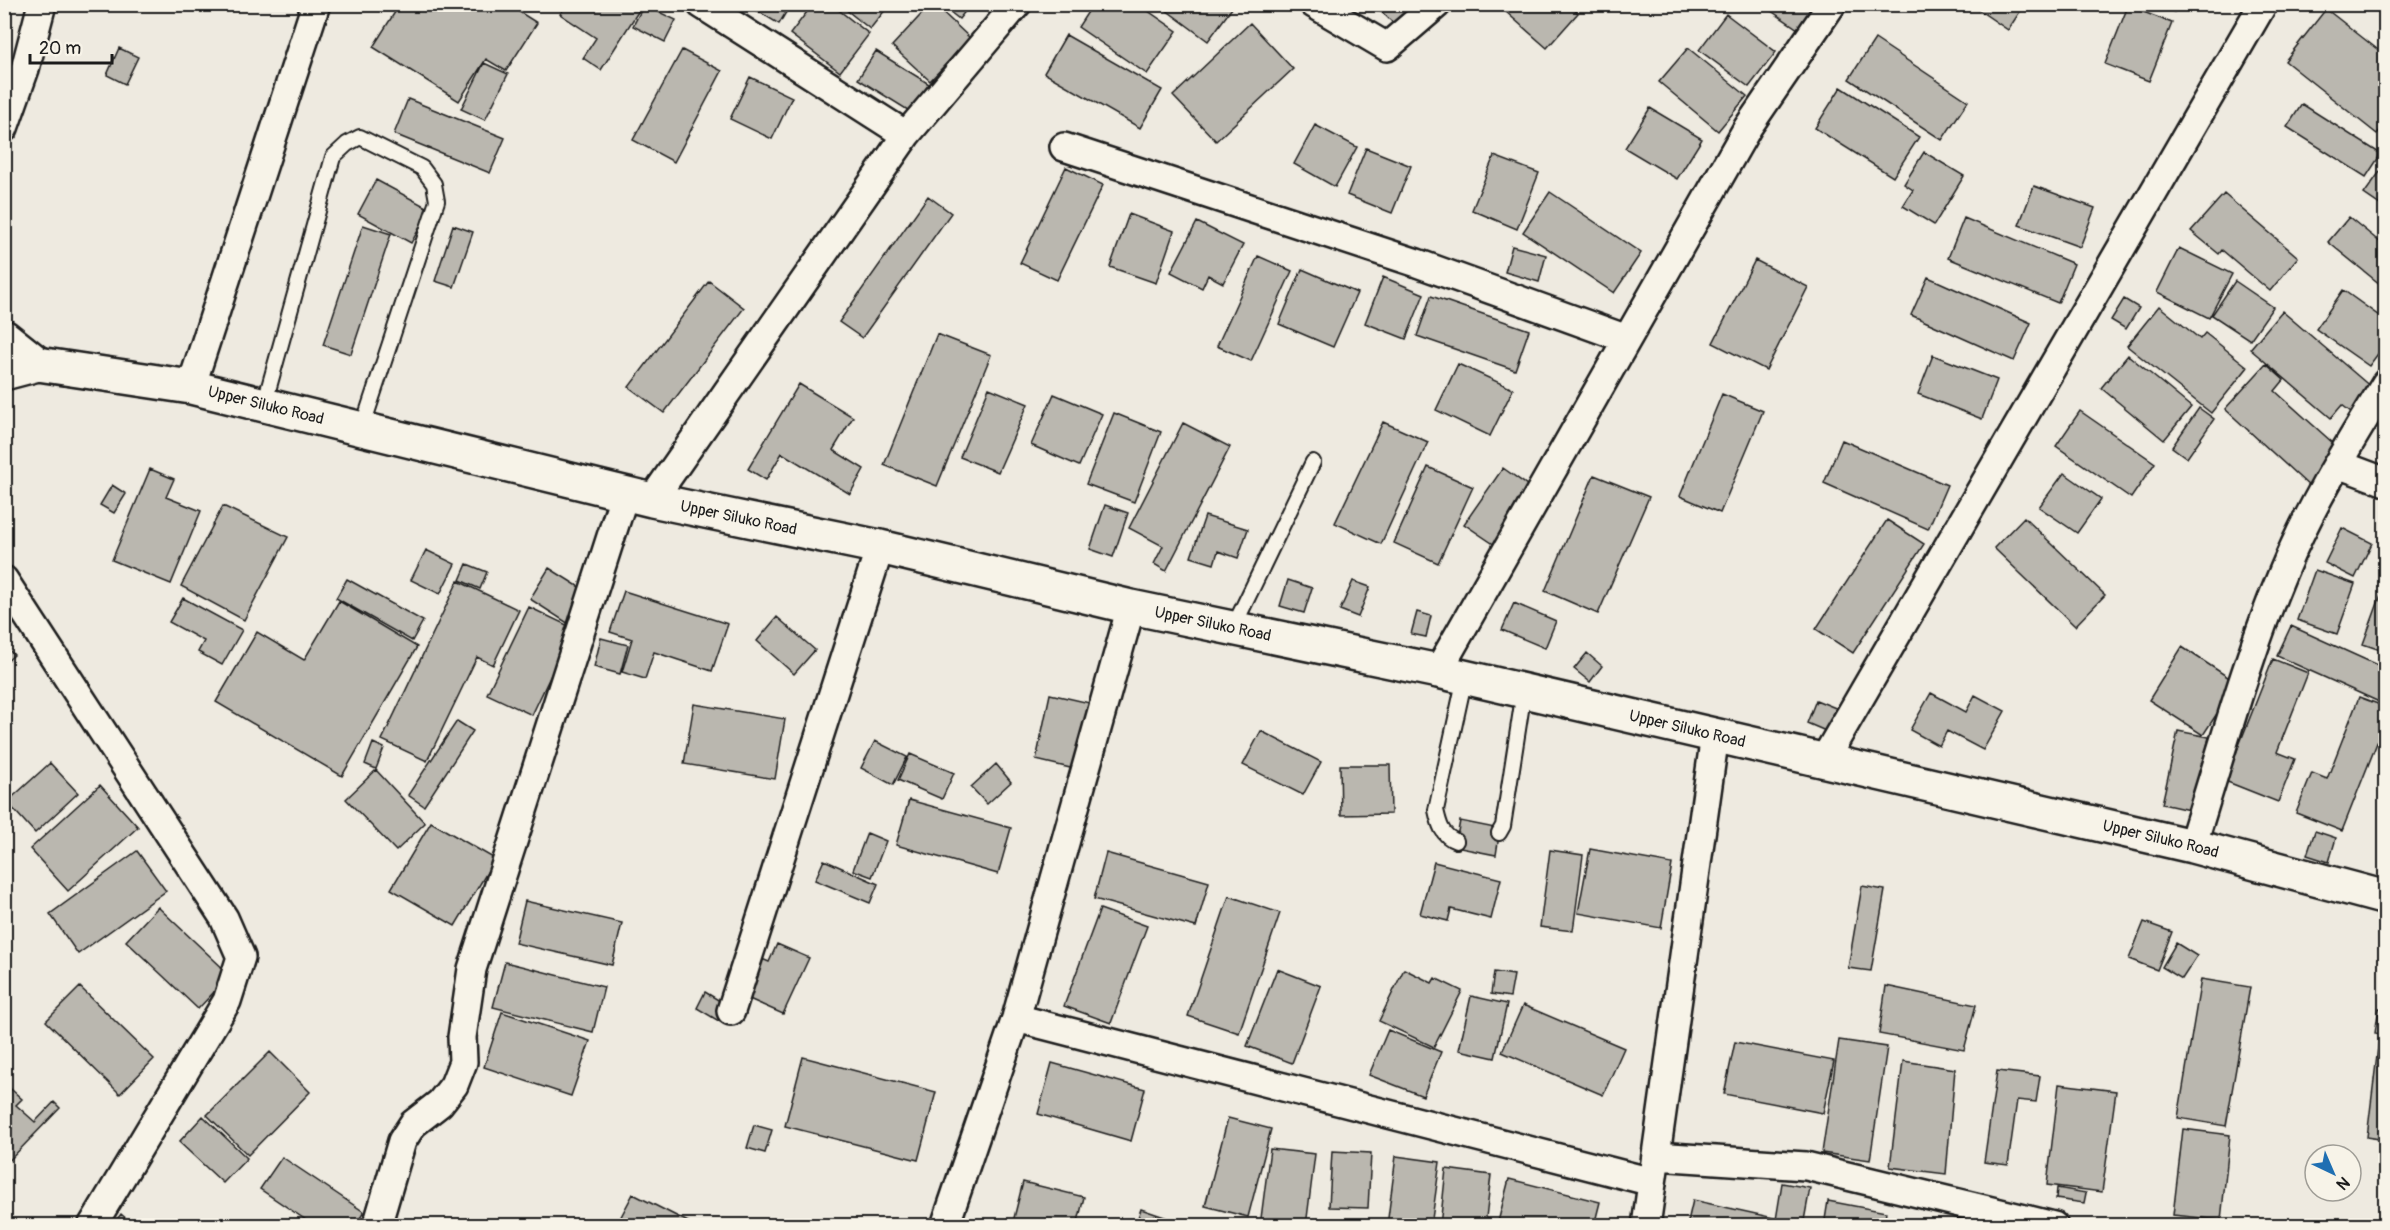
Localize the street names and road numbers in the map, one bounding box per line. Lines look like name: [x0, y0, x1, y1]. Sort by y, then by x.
street label: Upper Siluko Road: [206, 382, 326, 429]
street label: Upper Siluko Road: [678, 496, 799, 540]
street label: Upper Siluko Road: [1153, 602, 1273, 646]
street label: Upper Siluko Road: [1627, 706, 1747, 752]
street label: Upper Siluko Road: [2101, 816, 2221, 863]

